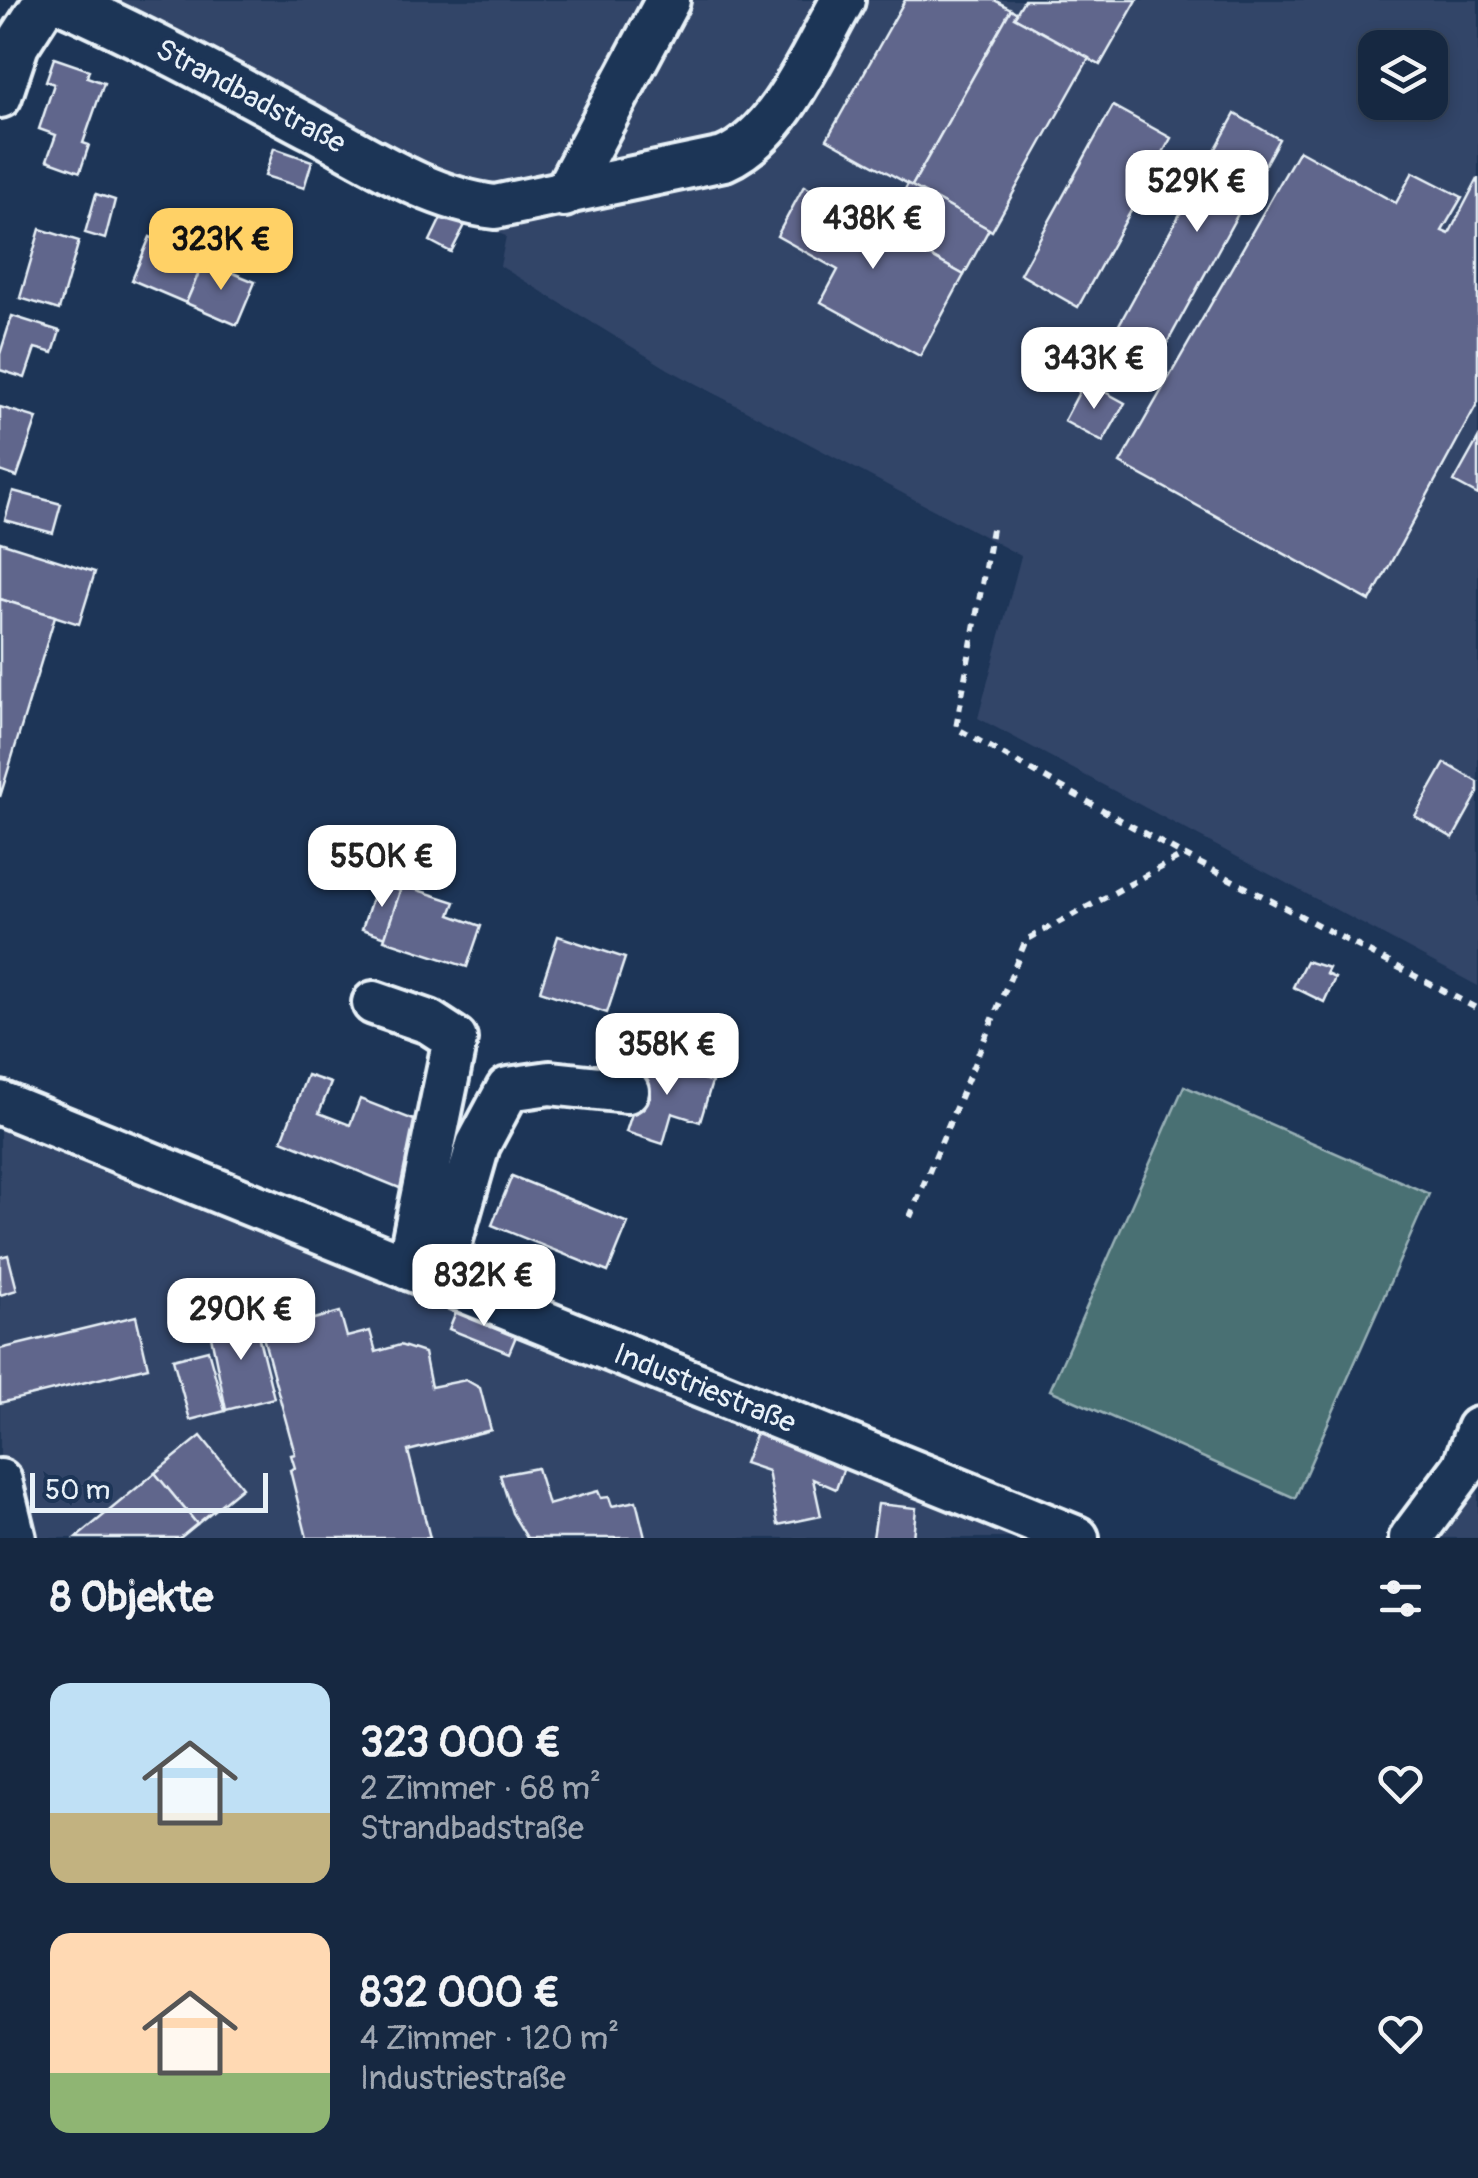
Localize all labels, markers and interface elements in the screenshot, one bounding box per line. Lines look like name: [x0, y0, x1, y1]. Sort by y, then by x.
map controls: [1358, 30, 1448, 120]
button: layers: [1358, 30, 1448, 120]
street label: Strandbadstraße: [150, 31, 352, 162]
pin: 529K €: [1116, 150, 1278, 235]
text: 529K €: [1147, 162, 1247, 202]
pin: 438K €: [792, 187, 954, 272]
text: 438K €: [823, 199, 923, 239]
pin: 323K €: [140, 208, 302, 293]
text: 323K €: [171, 220, 271, 260]
pin: 343K €: [1013, 327, 1175, 412]
text: 343K €: [1043, 339, 1145, 379]
pin: 550K €: [301, 825, 463, 910]
text: 550K €: [330, 837, 434, 877]
pin: 358K €: [586, 1013, 748, 1098]
text: 358K €: [618, 1025, 716, 1065]
pin: 832K €: [403, 1244, 565, 1329]
text: 832K €: [434, 1256, 534, 1296]
pin: 290K €: [160, 1278, 322, 1363]
text: 290K €: [189, 1290, 293, 1330]
street label: Industriestraße: [608, 1335, 801, 1442]
scale bar: [30, 1468, 268, 1512]
text: 50 m: [45, 1473, 110, 1508]
icon: filters: [1373, 1571, 1428, 1626]
text: 8 Objekte: [50, 1572, 213, 1624]
text: 323 000 €: [360, 1717, 561, 1769]
icon: home: [130, 1723, 250, 1843]
icon: heart: [1373, 1756, 1428, 1811]
text: 2 Zimmer · 68 m²: [360, 1769, 601, 1809]
text: Strandbadstraße: [360, 1809, 584, 1849]
text: 832 000 €: [360, 1967, 560, 2019]
icon: home: [130, 1973, 250, 2093]
icon: heart: [1373, 2006, 1428, 2061]
text: 4 Zimmer · 120 m²: [360, 2019, 619, 2059]
text: Industriestraße: [360, 2059, 566, 2099]

